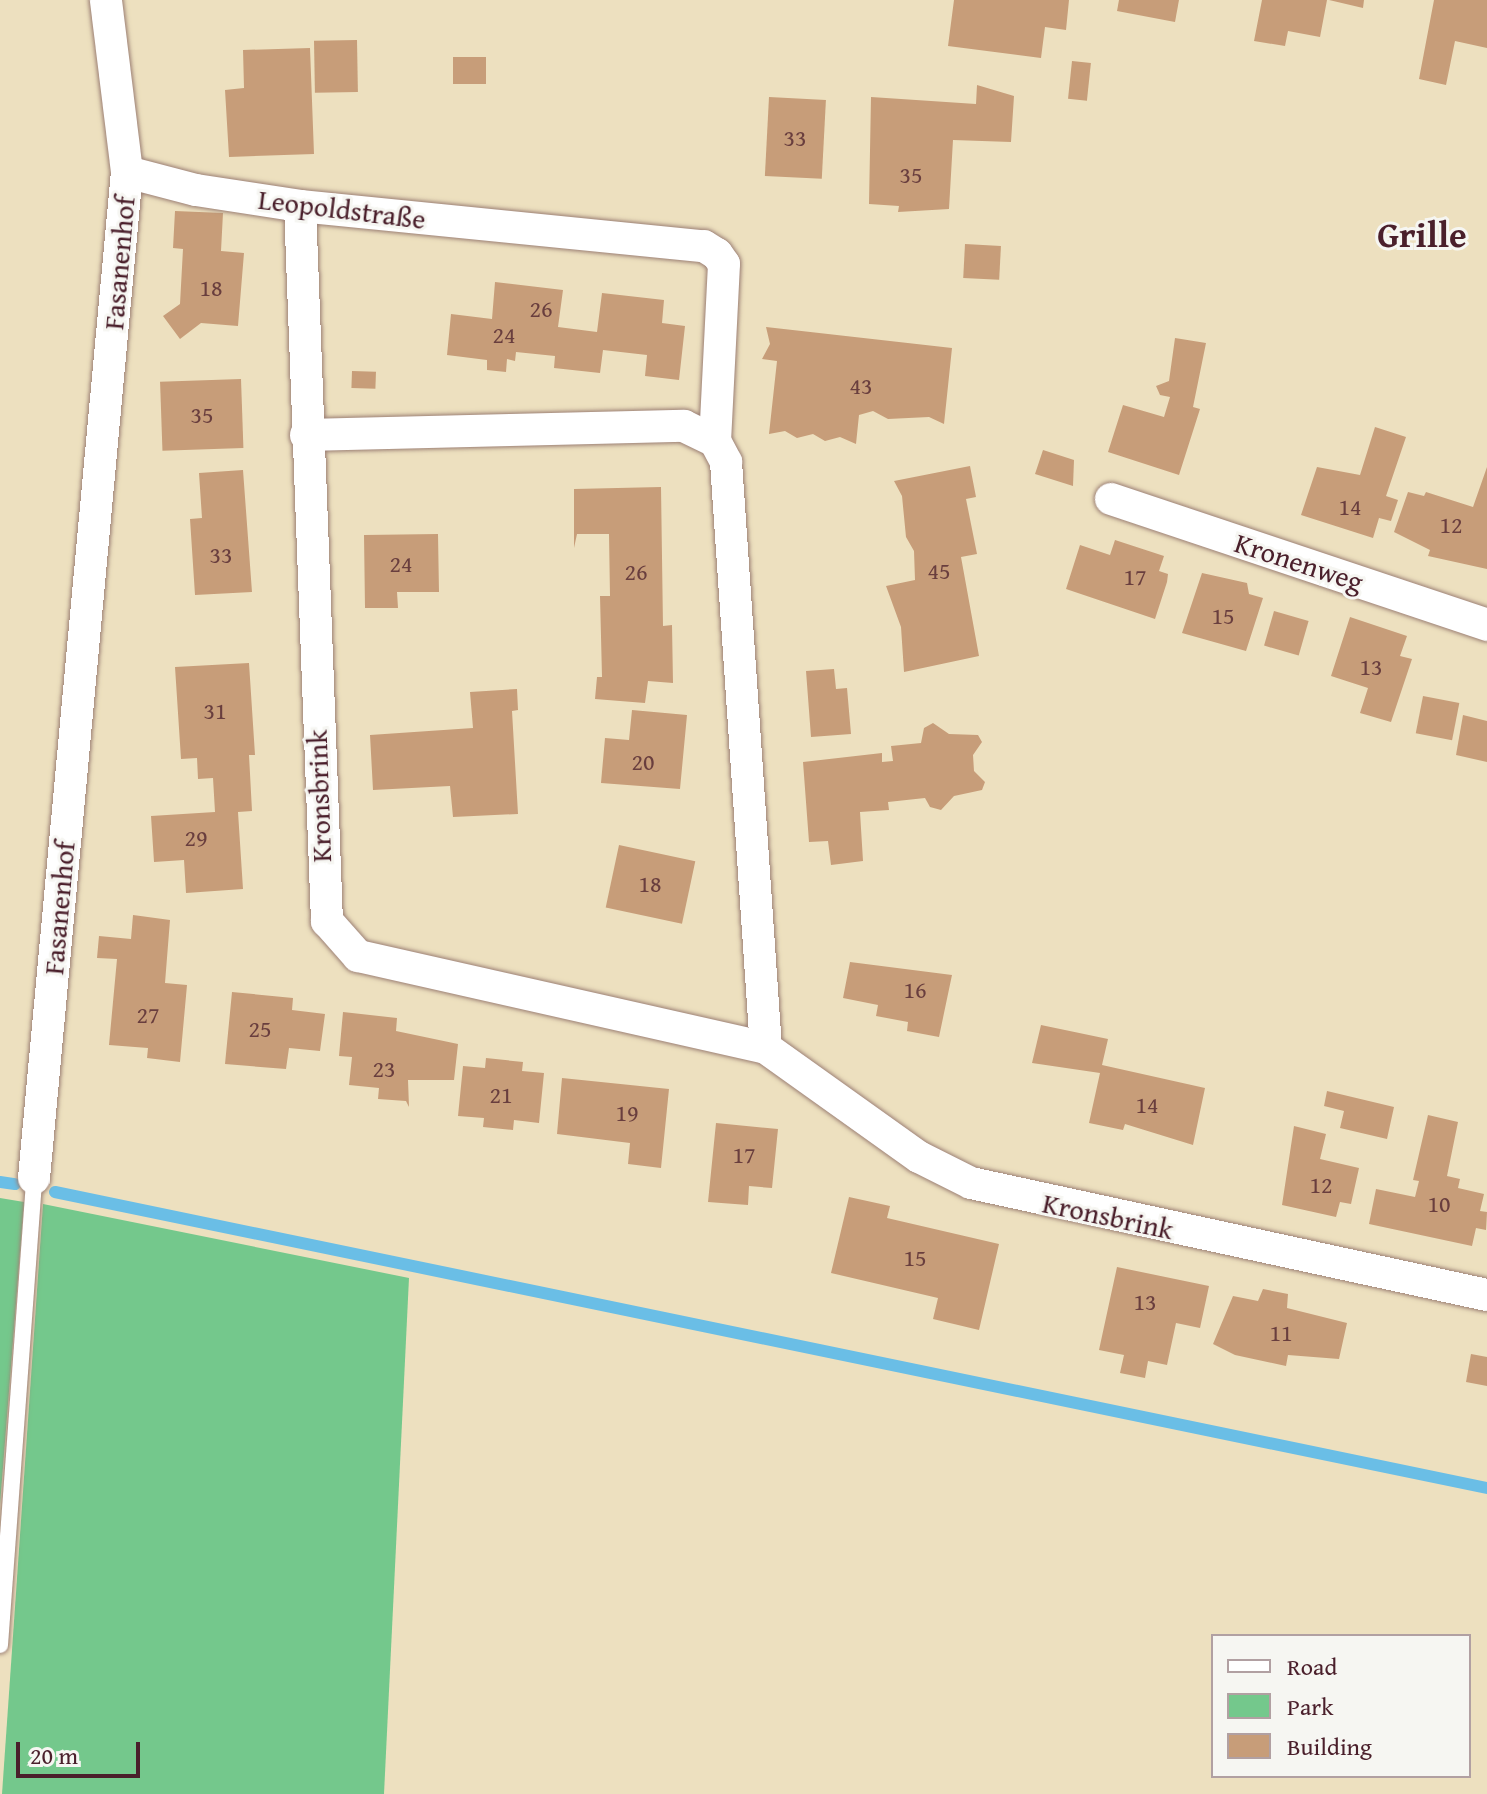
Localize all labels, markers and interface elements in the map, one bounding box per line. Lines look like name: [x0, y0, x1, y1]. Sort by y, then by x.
house number: 33: [783, 124, 807, 152]
house number: 35: [899, 161, 923, 189]
street label: Leopoldstraße: [256, 182, 428, 236]
street label: Fasanenhof: [96, 195, 142, 331]
district label: Grille: [1377, 212, 1467, 256]
house number: 18: [199, 274, 223, 302]
house number: 26: [529, 295, 553, 323]
house number: 24: [492, 321, 516, 349]
house number: 43: [849, 372, 873, 400]
house number: 35: [190, 401, 214, 429]
house number: 14: [1338, 493, 1362, 521]
house number: 12: [1439, 511, 1463, 539]
street label: Kronenweg: [1231, 525, 1367, 599]
house number: 33: [209, 541, 233, 569]
house number: 24: [389, 550, 413, 578]
house number: 45: [927, 557, 951, 585]
house number: 26: [624, 558, 648, 586]
house number: 17: [1123, 563, 1147, 591]
house number: 15: [1211, 602, 1235, 630]
house number: 13: [1359, 653, 1383, 681]
house number: 31: [203, 697, 227, 725]
street label: Kronsbrink: [300, 729, 338, 863]
house number: 20: [631, 748, 655, 776]
house number: 29: [184, 824, 208, 852]
street label: Fasanenhof: [36, 840, 82, 976]
house number: 18: [638, 870, 662, 898]
house number: 16: [903, 976, 927, 1004]
house number: 27: [136, 1001, 160, 1029]
house number: 25: [248, 1015, 272, 1043]
house number: 23: [372, 1055, 396, 1083]
house number: 21: [489, 1081, 513, 1109]
house number: 14: [1135, 1091, 1159, 1119]
house number: 19: [615, 1099, 639, 1127]
house number: 17: [732, 1141, 756, 1169]
house number: 12: [1309, 1171, 1333, 1199]
street label: Kronsbrink: [1040, 1186, 1176, 1246]
house number: 10: [1427, 1190, 1451, 1218]
house number: 15: [903, 1244, 927, 1272]
house number: 13: [1133, 1288, 1157, 1316]
house number: 11: [1269, 1319, 1293, 1347]
legend: [1211, 1634, 1471, 1778]
text: Road: [1287, 1649, 1337, 1684]
text: Park: [1287, 1689, 1333, 1724]
scale bar: [20, 1726, 144, 1776]
text: Building: [1287, 1729, 1372, 1764]
text: 20 m: [30, 1738, 78, 1773]

